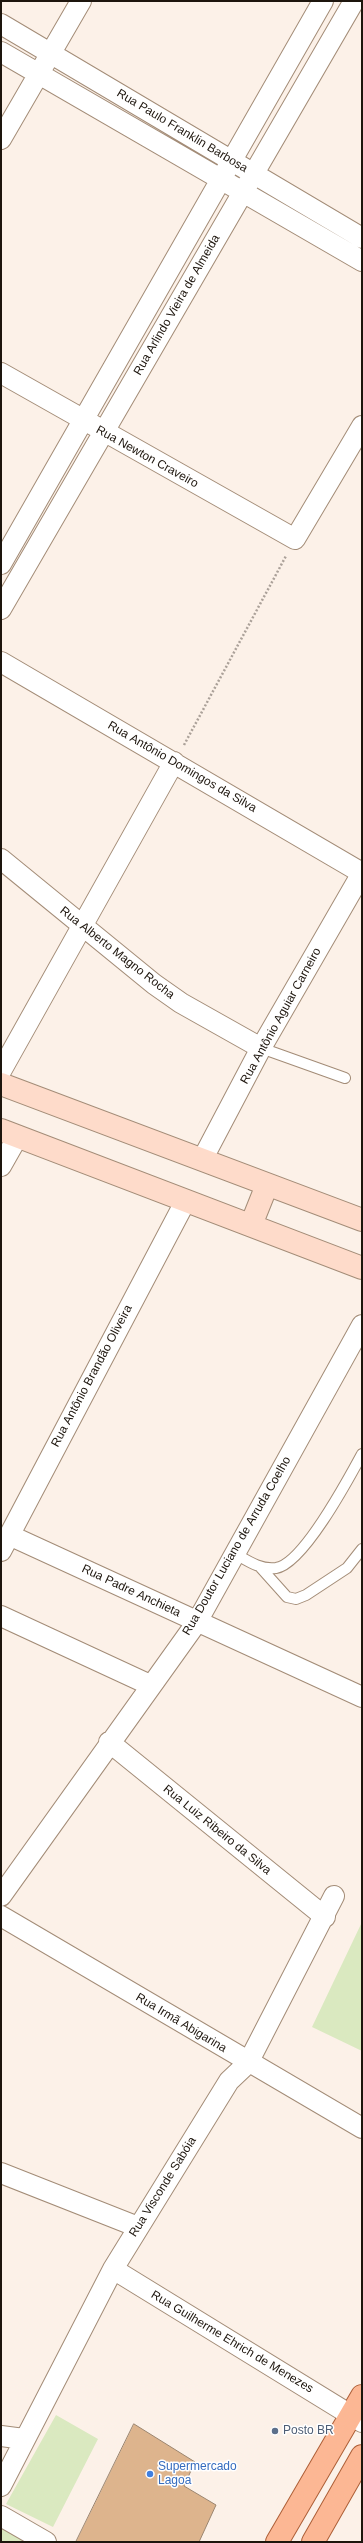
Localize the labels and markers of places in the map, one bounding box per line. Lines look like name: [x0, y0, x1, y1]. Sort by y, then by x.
place label: Posto BR: [283, 2424, 334, 2438]
marker: Posto BR: [270, 2426, 280, 2436]
place label: Supermercado Lagoa: [158, 2460, 237, 2488]
marker: Supermercado Lagoa: [145, 2469, 155, 2479]

